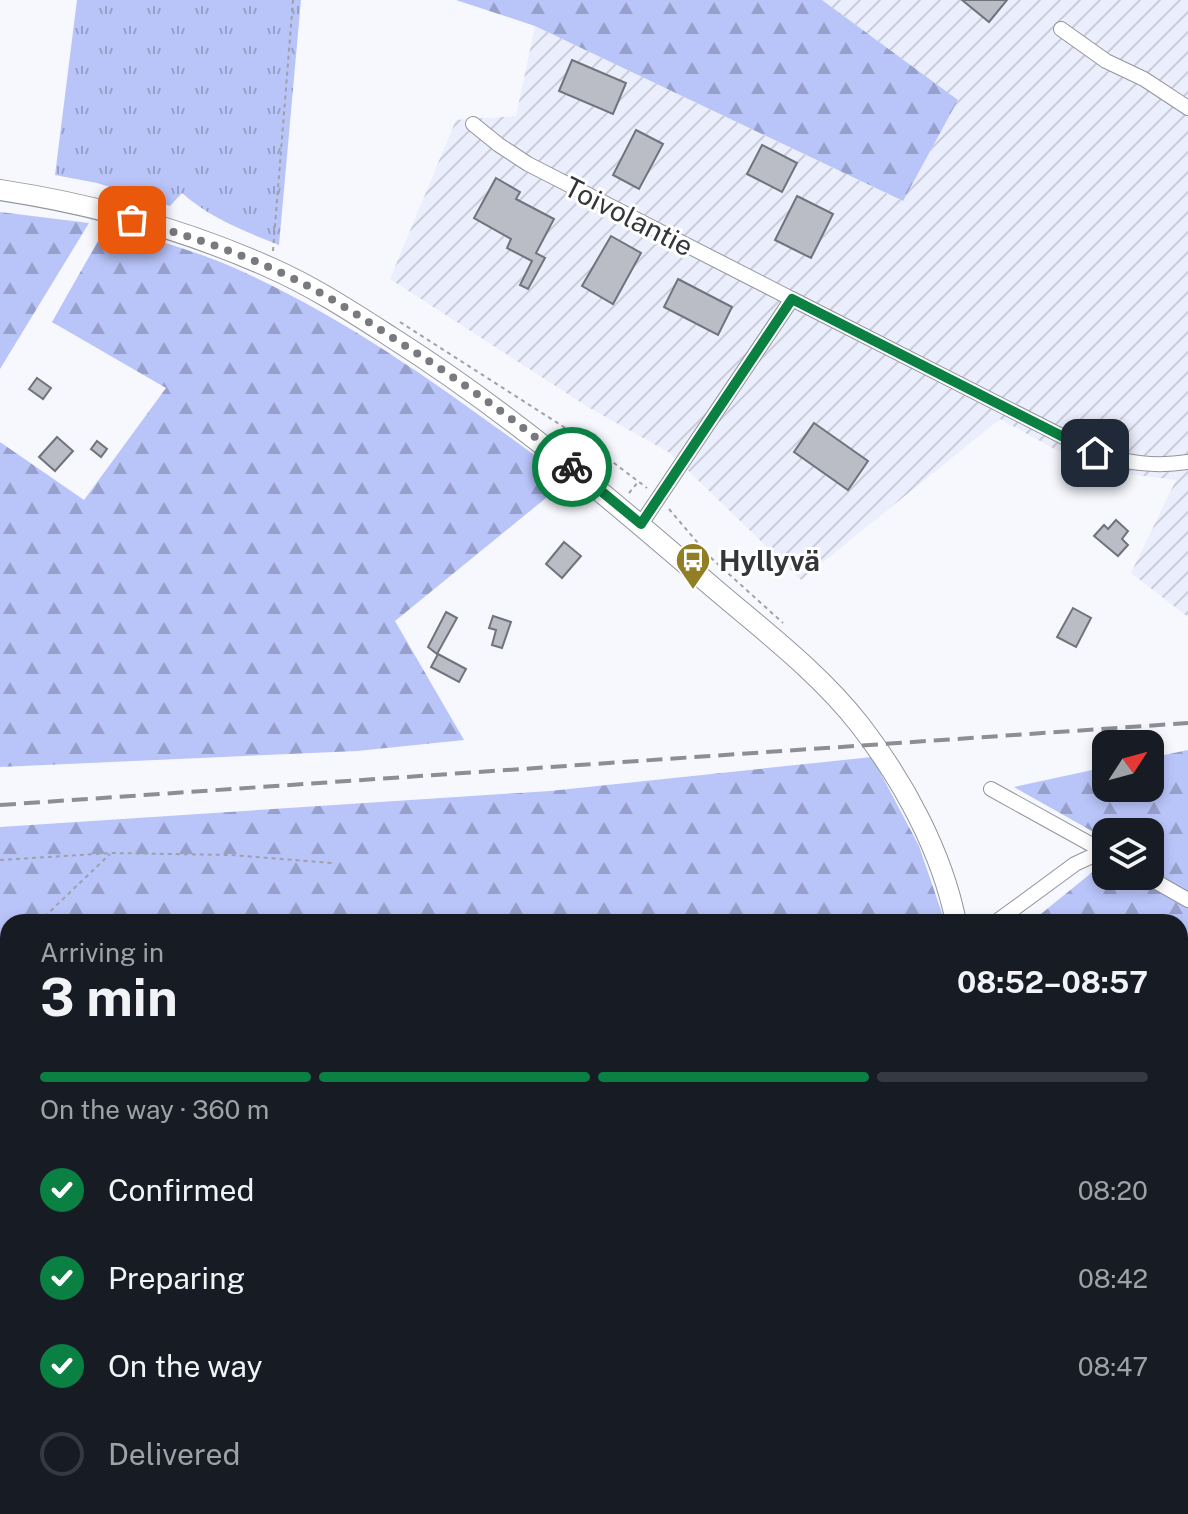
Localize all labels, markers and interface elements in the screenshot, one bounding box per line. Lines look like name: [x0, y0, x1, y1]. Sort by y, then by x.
street label: Toivolantie: [559, 169, 699, 263]
pin: [98, 186, 166, 254]
icon: bag: [110, 198, 154, 242]
pin: [1061, 419, 1129, 487]
courier: [532, 427, 612, 507]
icon: home: [1073, 431, 1117, 475]
icon: bike: [550, 445, 594, 489]
bus stop icon: Hyllyvä: [674, 541, 712, 591]
place label: Hyllyvä: [719, 544, 820, 577]
north arrow: [1092, 730, 1164, 802]
map controls: [1092, 730, 1164, 890]
button: layers: [1092, 818, 1164, 890]
text: Arriving in: [40, 937, 164, 968]
text: 08:52–08:57: [957, 964, 1148, 1000]
text: 3 min: [40, 967, 178, 1028]
text: On the way · 360 m: [40, 1094, 269, 1125]
icon: check: [40, 1168, 84, 1212]
text: Confirmed: [108, 1172, 254, 1208]
text: 08:20: [1078, 1175, 1148, 1206]
icon: check: [40, 1256, 84, 1300]
text: Preparing: [108, 1260, 245, 1296]
text: 08:42: [1078, 1263, 1148, 1294]
icon: check: [40, 1344, 84, 1388]
text: On the way: [108, 1348, 262, 1384]
text: 08:47: [1078, 1351, 1148, 1382]
text: Delivered: [108, 1436, 240, 1472]

